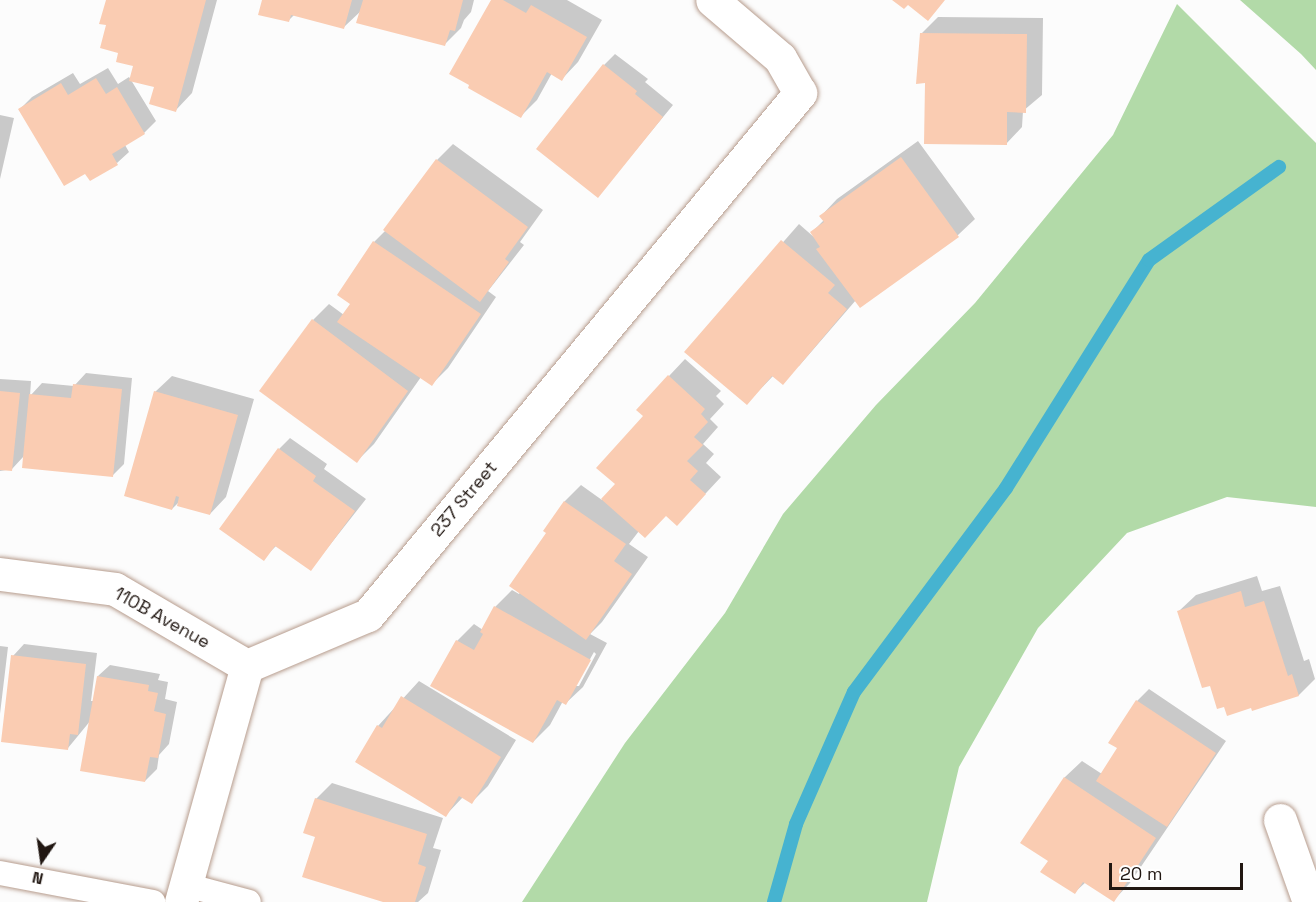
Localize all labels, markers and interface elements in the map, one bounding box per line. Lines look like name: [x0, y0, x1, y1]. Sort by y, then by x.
street label: 237 Street: [426, 457, 502, 541]
street label: 110B Avenue: [110, 583, 214, 653]
north arrow: [12, 830, 72, 890]
scale bar: [1112, 851, 1246, 889]
text: 20 m: [1120, 862, 1163, 885]
text: N: [30, 867, 45, 889]

